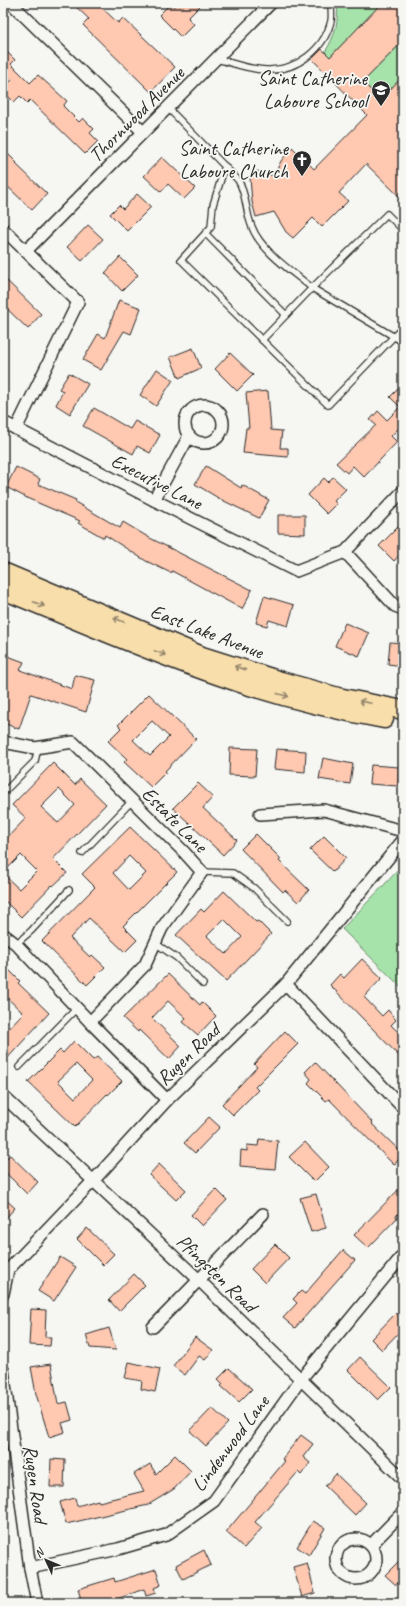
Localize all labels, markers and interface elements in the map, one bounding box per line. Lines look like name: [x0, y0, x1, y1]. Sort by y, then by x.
street label: Thornwood Avenue: [83, 60, 191, 168]
place label: Saint Catherine Laboure School: [258, 66, 371, 114]
school or university icon: Saint Catherine Laboure School: [370, 79, 392, 107]
place label: Saint Catherine Laboure Church: [179, 136, 289, 184]
church icon: Saint Catherine Laboure Church: [291, 149, 313, 177]
street label: Executive Lane: [107, 448, 208, 516]
street label: East Lake Avenue: [147, 599, 268, 665]
one-way arrow: [33, 601, 45, 609]
one-way arrow: [113, 616, 125, 624]
one-way arrow: [153, 650, 165, 657]
one-way arrow: [234, 663, 246, 671]
one-way arrow: [276, 692, 289, 699]
one-way arrow: [359, 698, 372, 706]
street label: Estate Lane: [136, 781, 214, 859]
street label: Rugen Road: [151, 1016, 228, 1091]
street label: Pfingsten Road: [171, 1229, 264, 1320]
street label: Lindenwood Lane: [186, 1389, 276, 1496]
street label: Rugen Road: [18, 1443, 54, 1528]
north arrow: [26, 1540, 66, 1580]
text: N: [31, 1544, 48, 1560]

